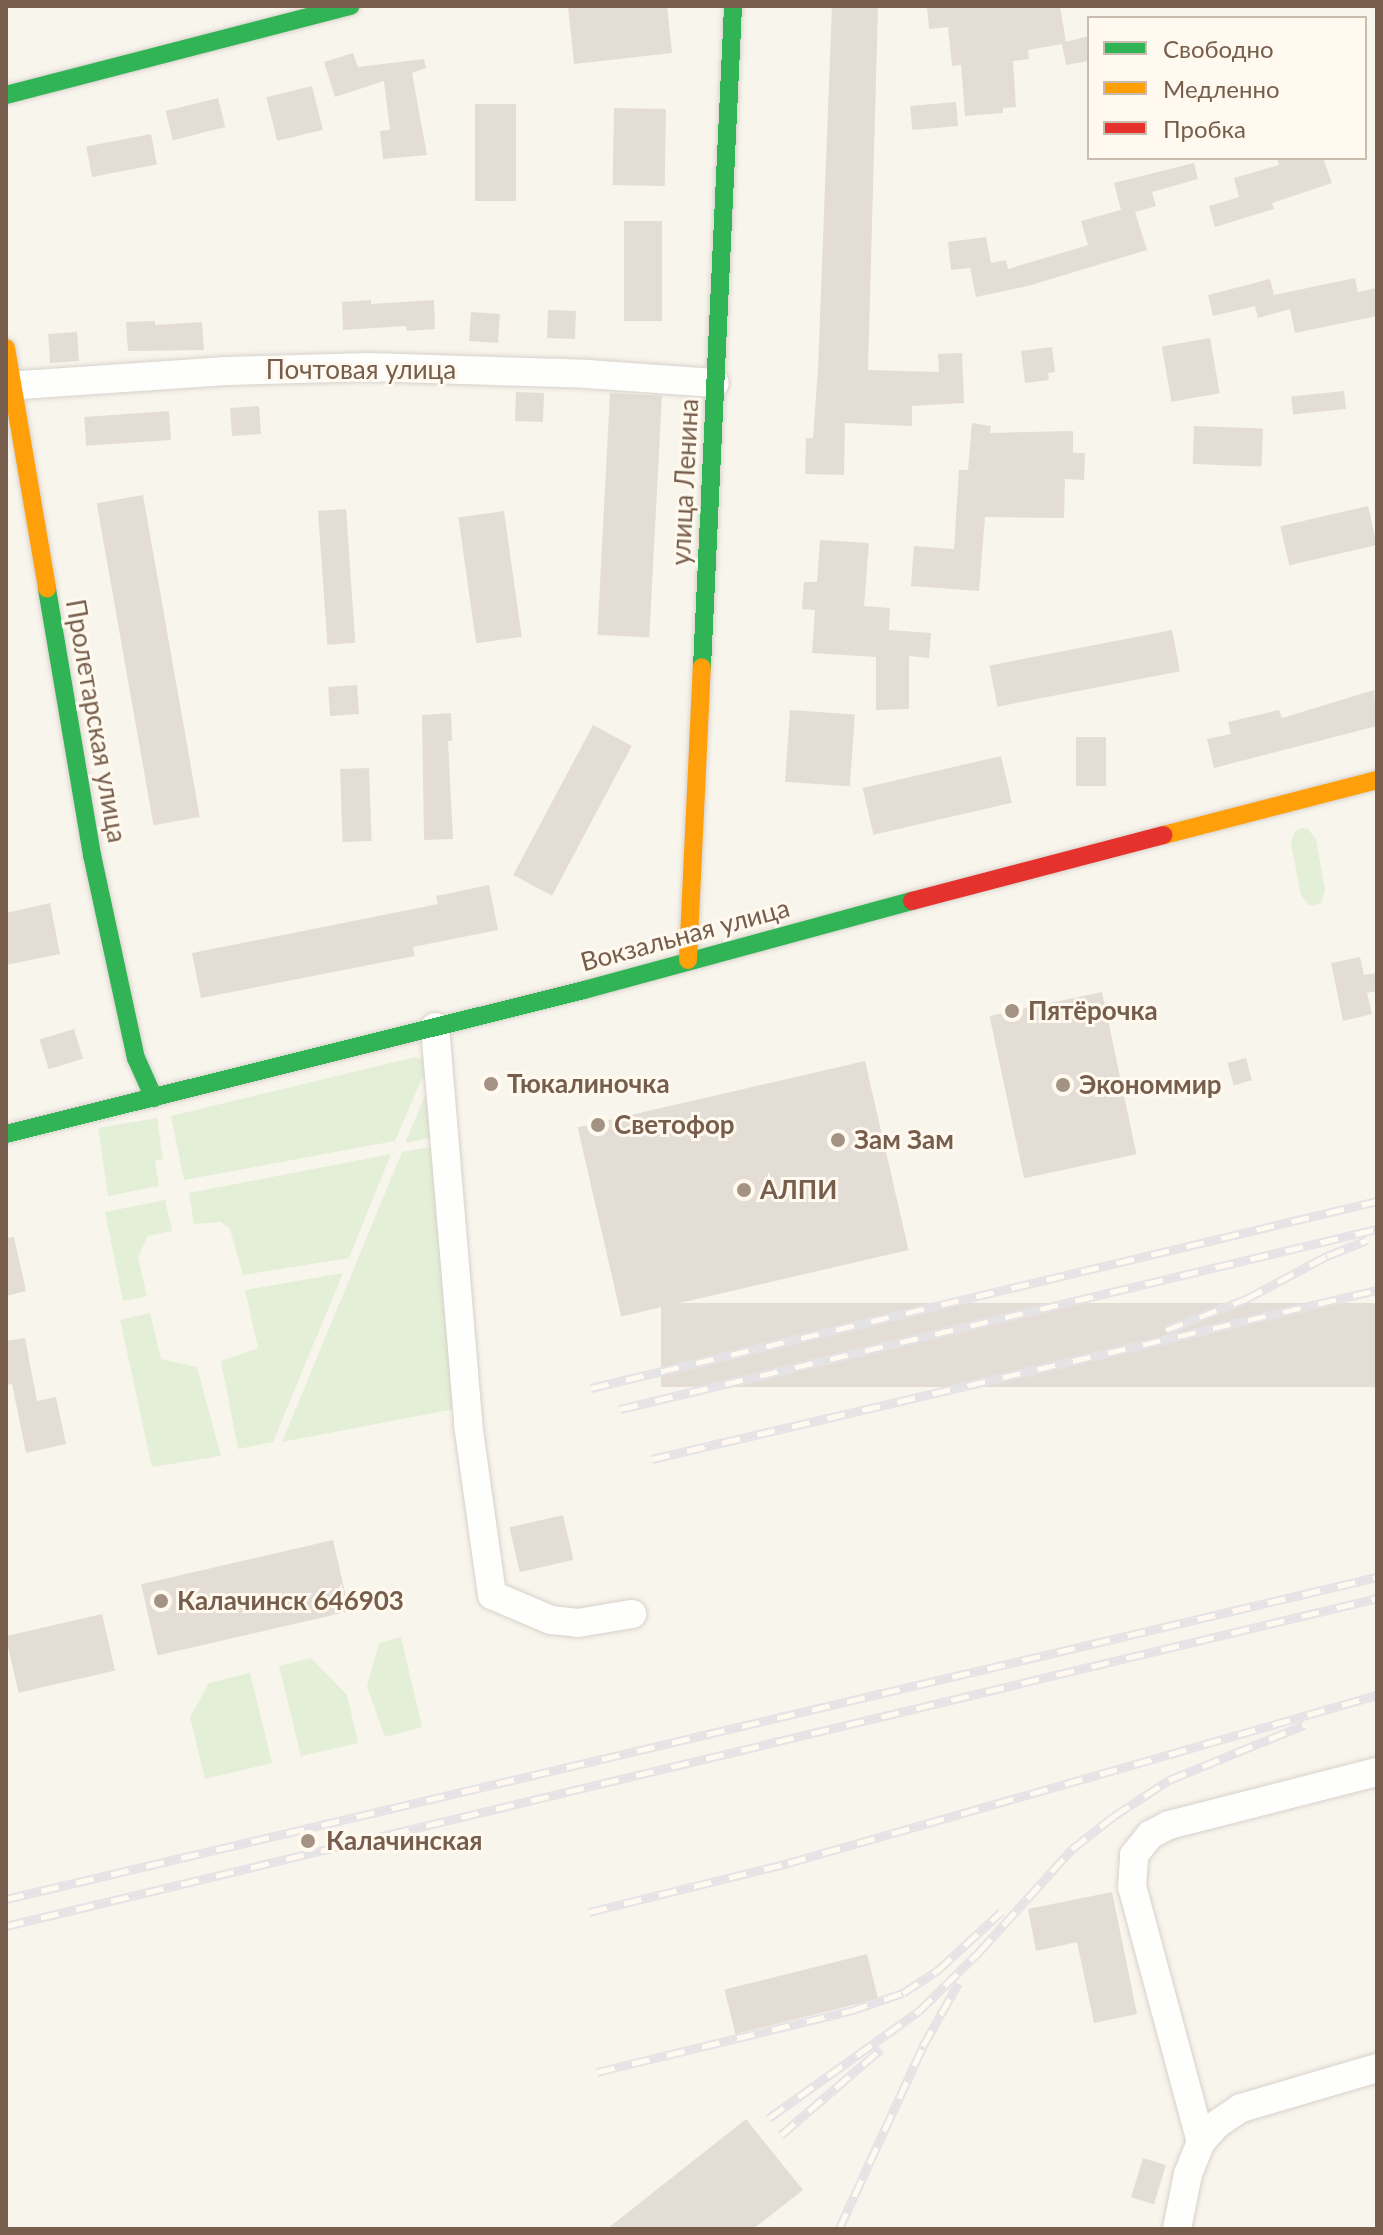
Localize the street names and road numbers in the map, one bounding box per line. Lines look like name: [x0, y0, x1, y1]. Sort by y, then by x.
street label: Почтовая улица: [266, 354, 456, 386]
street label: улица Ленина: [665, 398, 705, 566]
street label: Пролетарская улица: [59, 597, 133, 845]
street label: Вокзальная улица: [577, 892, 793, 978]

